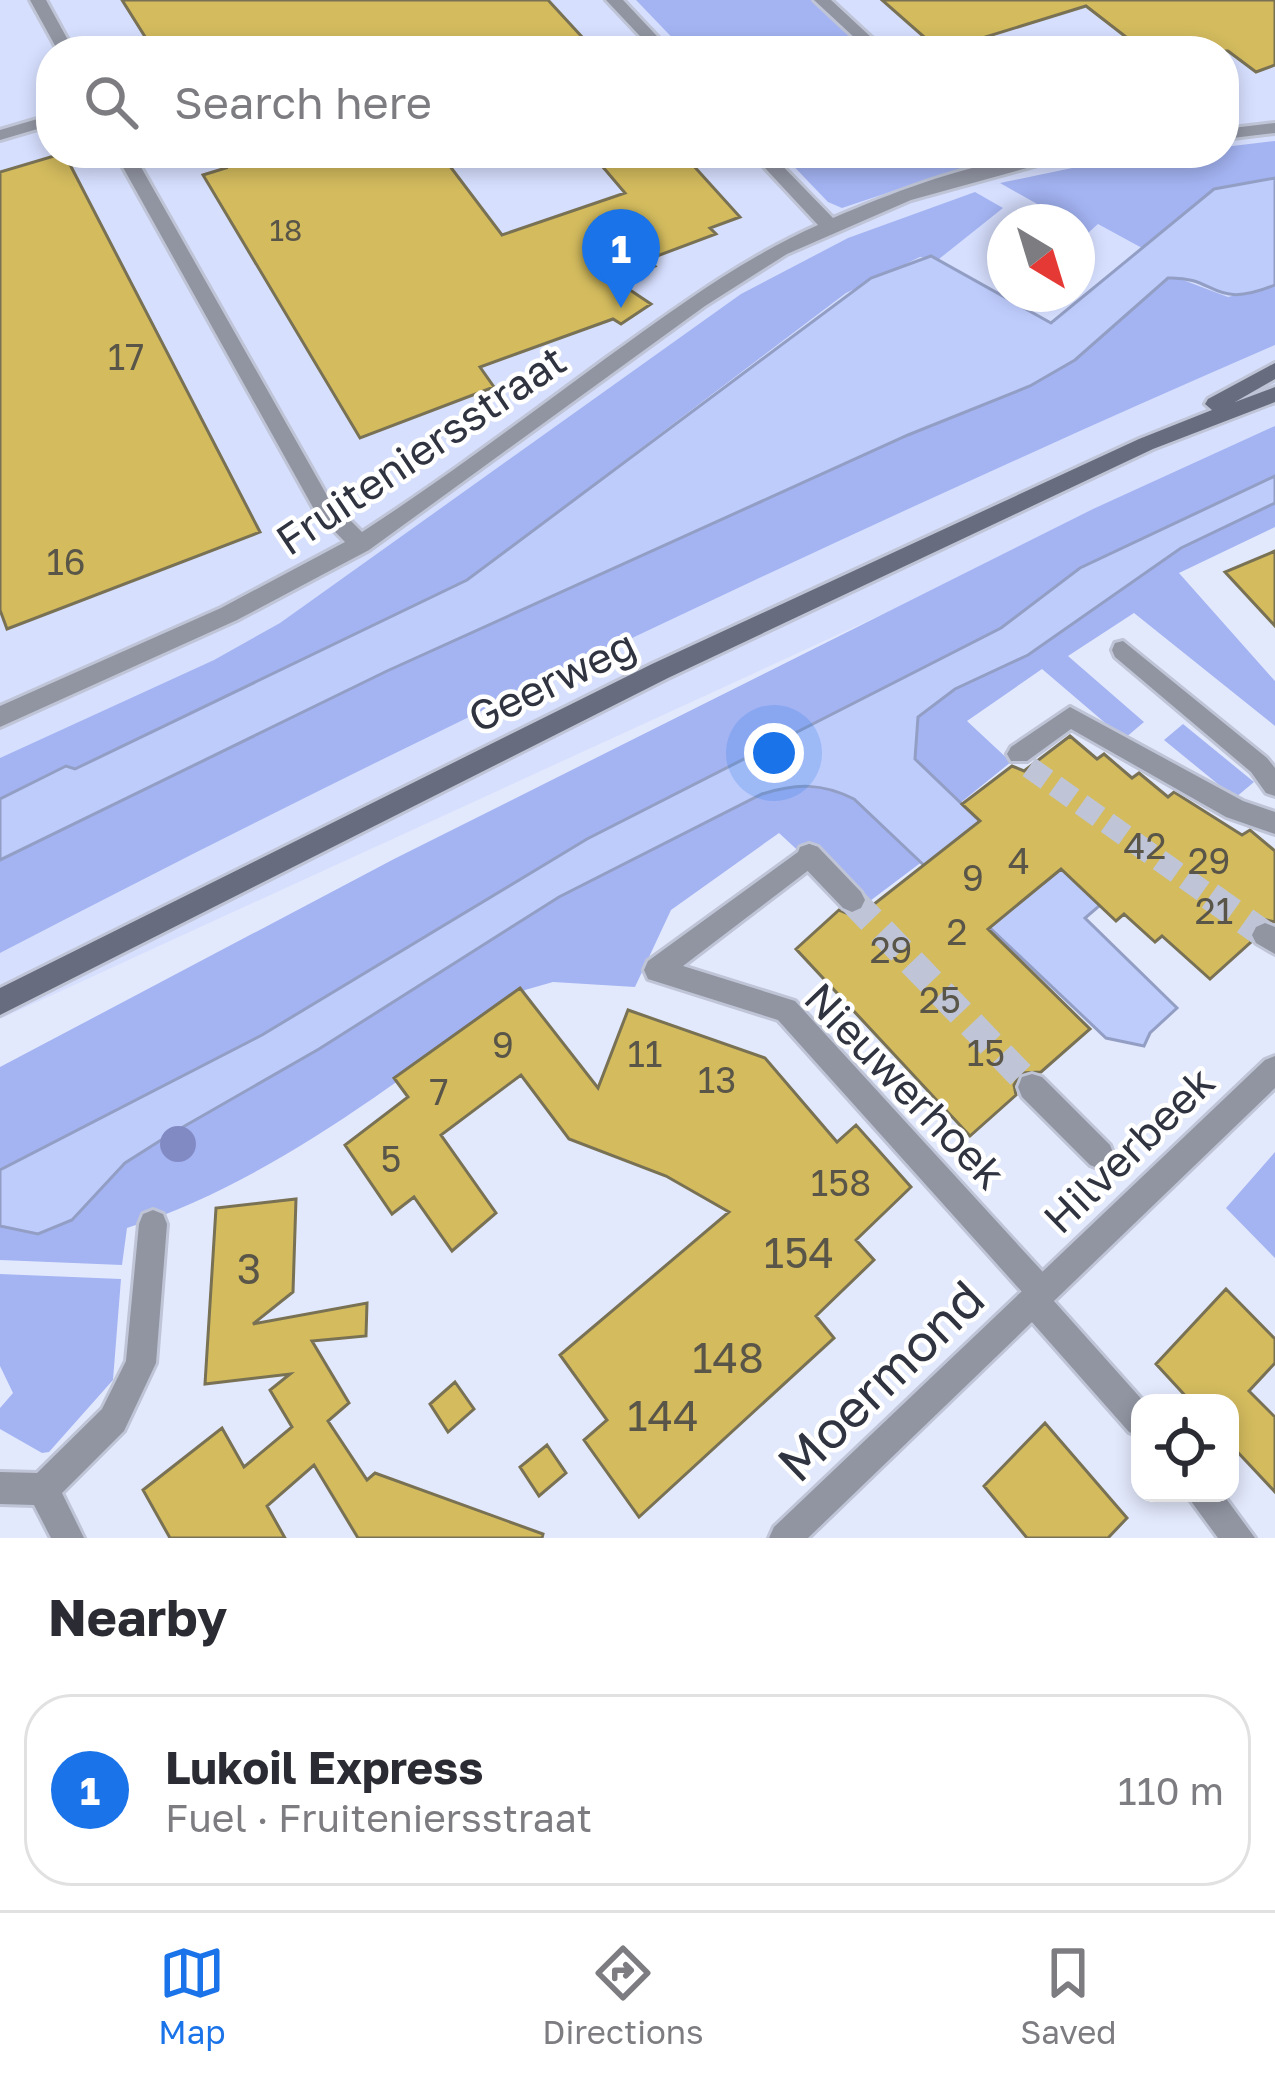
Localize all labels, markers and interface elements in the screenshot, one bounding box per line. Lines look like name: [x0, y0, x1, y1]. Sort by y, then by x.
search box: [36, 36, 1239, 168]
icon: search: [78, 69, 144, 135]
text: Search here: [174, 75, 432, 129]
north arrow: [987, 204, 1095, 312]
pin: 1: [582, 209, 660, 308]
house number: 18: [270, 212, 302, 248]
street label: Fruiteniersstraat: [266, 334, 575, 564]
house number: 17: [108, 335, 144, 378]
house number: 16: [46, 540, 86, 583]
street label: Geerweg: [460, 618, 643, 742]
your location: [744, 723, 804, 783]
house number: 42: [1124, 824, 1166, 867]
house number: 4: [1008, 839, 1030, 882]
house number: 29: [1188, 839, 1230, 882]
house number: 9: [962, 856, 984, 899]
house number: 21: [1195, 889, 1233, 932]
house number: 2: [947, 910, 967, 953]
house number: 29: [870, 928, 912, 971]
street label: Nieuwerhoek: [795, 972, 1016, 1198]
house number: 25: [919, 978, 961, 1021]
house number: 9: [492, 1023, 514, 1066]
house number: 15: [967, 1031, 1005, 1074]
house number: 11: [628, 1032, 662, 1075]
street label: Hilverbeek: [1033, 1056, 1224, 1243]
house number: 13: [698, 1058, 736, 1101]
house number: 7: [429, 1070, 449, 1113]
house number: 5: [381, 1137, 401, 1180]
house number: 158: [811, 1161, 871, 1204]
house number: 154: [764, 1227, 834, 1277]
house number: 3: [237, 1243, 261, 1293]
street label: Moermond: [764, 1267, 996, 1493]
house number: 148: [692, 1332, 764, 1382]
house number: 144: [627, 1390, 699, 1440]
map controls: [1131, 1394, 1239, 1502]
button: locate: [1131, 1394, 1239, 1502]
text: Nearby: [48, 1586, 227, 1647]
text: Lukoil Express: [165, 1740, 484, 1794]
text: 1: [80, 1767, 100, 1814]
text: 110 m: [1118, 1767, 1224, 1814]
text: Fuel · Fruiteniersstraat: [165, 1794, 592, 1841]
tab: Map: [158, 1940, 226, 2051]
tab: Directions: [542, 1940, 704, 2051]
tab: Saved: [1020, 1940, 1117, 2051]

